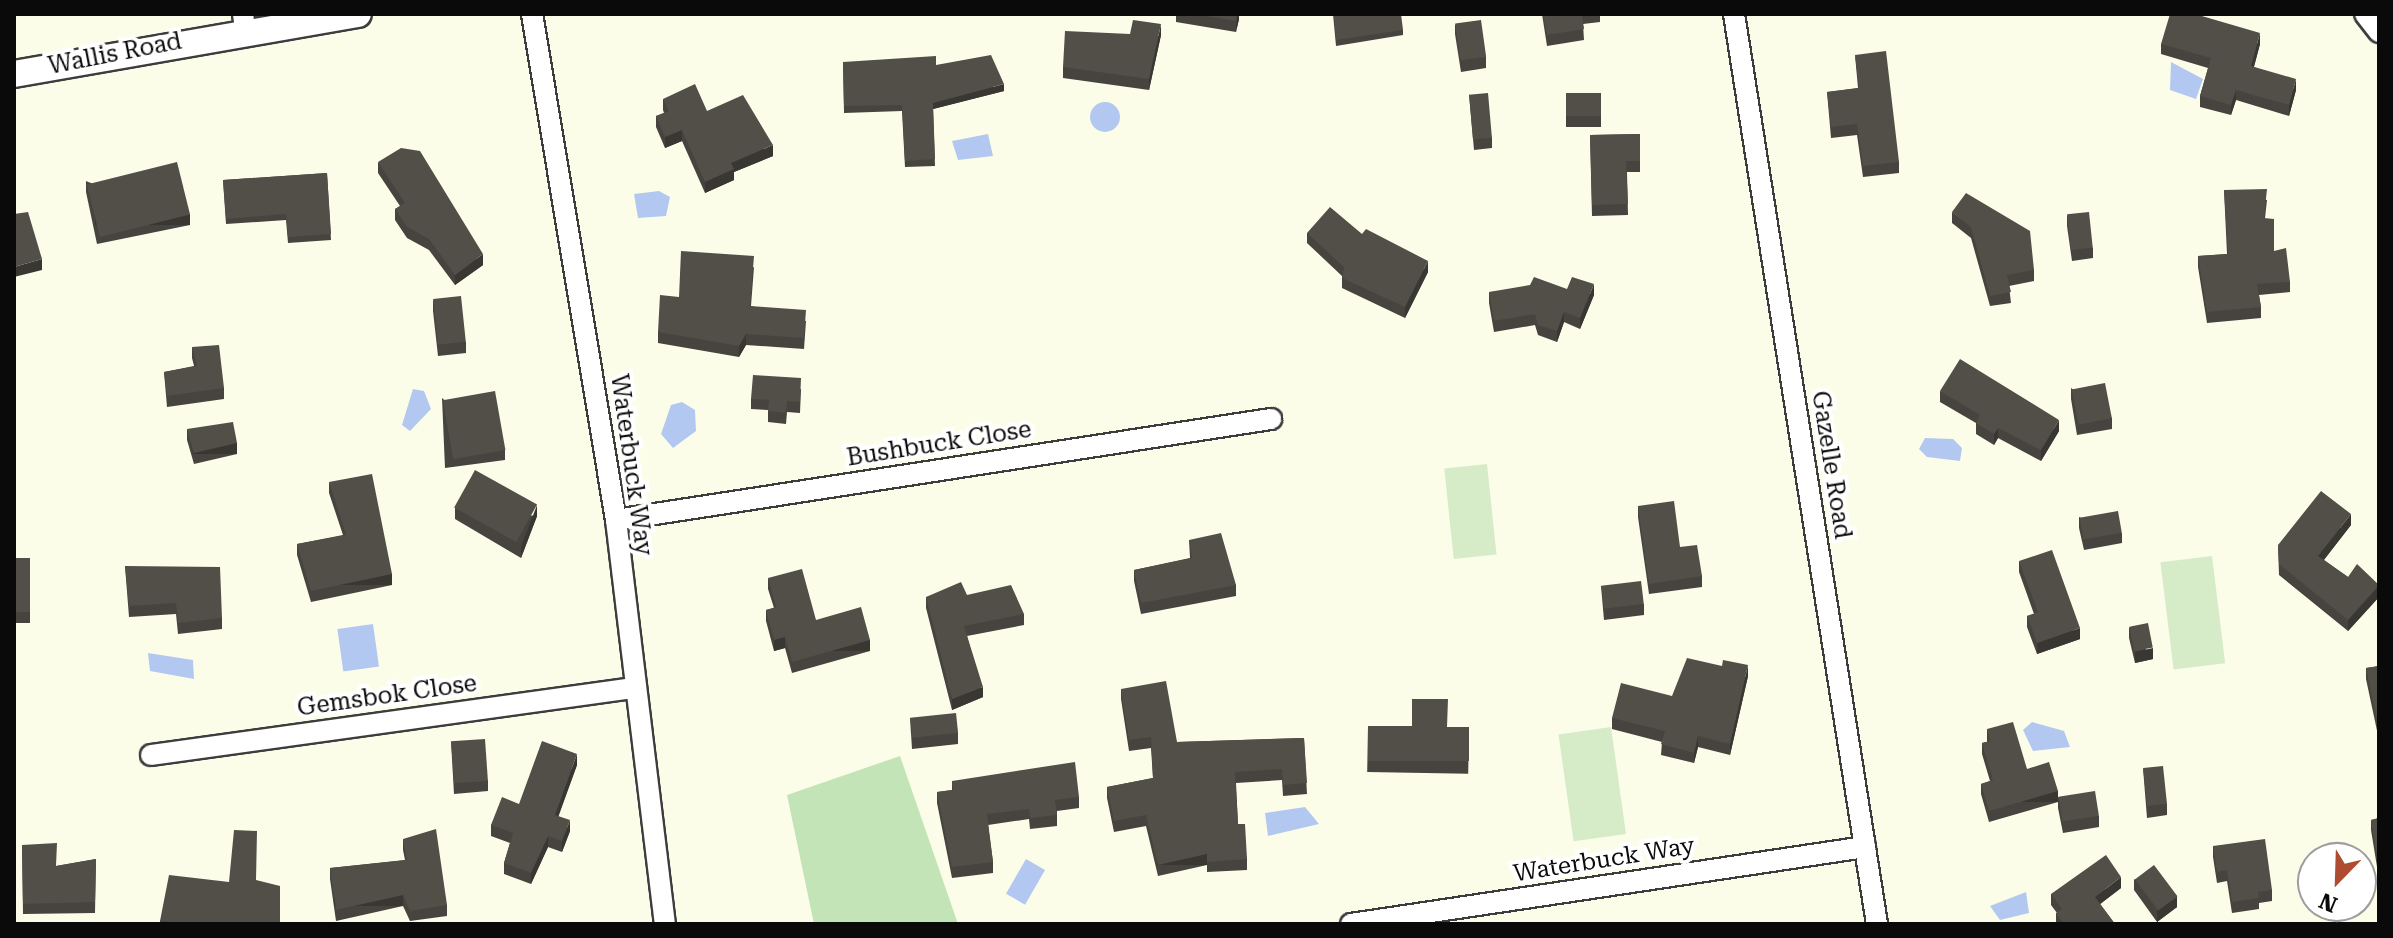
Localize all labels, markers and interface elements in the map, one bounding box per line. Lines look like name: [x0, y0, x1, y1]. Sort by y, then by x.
street label: Wallis Road: [46, 27, 184, 81]
street label: Waterbuck Way: [604, 372, 658, 558]
street label: Gazelle Road: [1805, 389, 1857, 541]
street label: Bushbuck Close: [845, 415, 1033, 473]
street label: Gemsbok Close: [295, 669, 479, 723]
street label: Waterbuck Way: [1511, 831, 1697, 889]
north arrow: [2297, 842, 2377, 922]
text: N: [2316, 888, 2341, 918]

